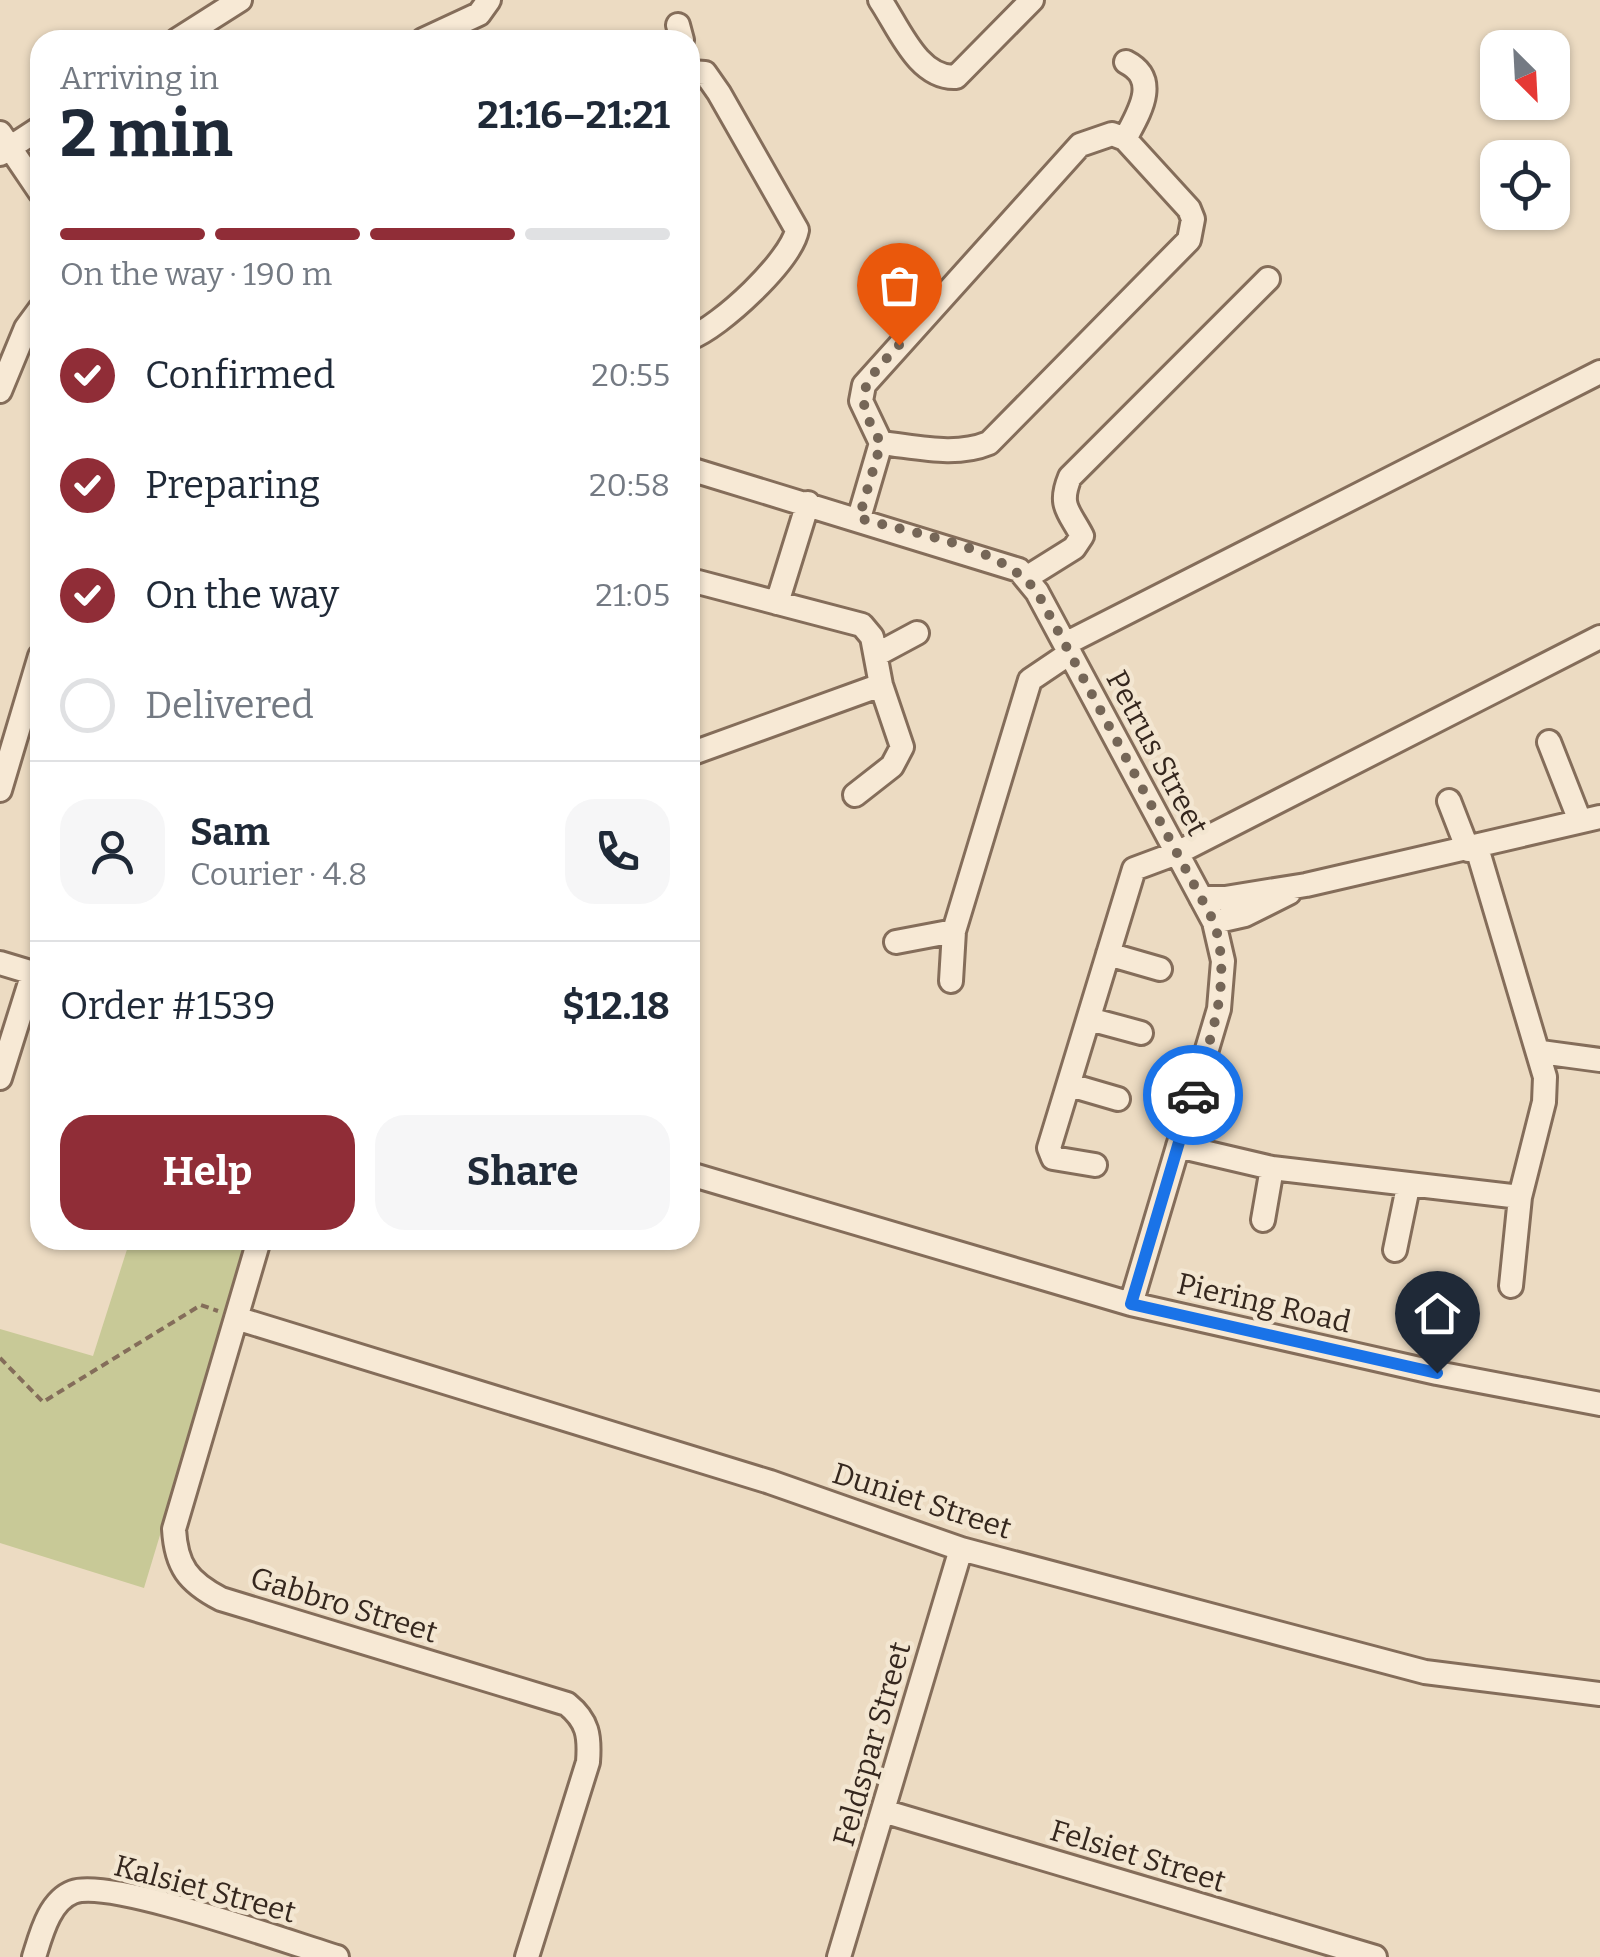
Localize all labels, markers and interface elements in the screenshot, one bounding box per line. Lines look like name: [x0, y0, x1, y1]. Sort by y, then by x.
north arrow: [1480, 30, 1570, 120]
map controls: [1480, 30, 1570, 230]
text: Arriving in: [60, 59, 219, 97]
text: 21:16–21:21: [477, 92, 670, 138]
text: 2 min: [60, 95, 233, 173]
button: locate: [1480, 140, 1570, 230]
pin: [857, 243, 942, 346]
text: On the way · 190 m: [60, 255, 332, 293]
icon: bag: [872, 258, 927, 313]
icon: check: [60, 348, 115, 403]
text: Confirmed: [145, 352, 335, 398]
text: 20:55: [591, 356, 670, 394]
icon: check: [60, 458, 115, 513]
text: Preparing: [145, 462, 320, 508]
text: 20:58: [589, 466, 670, 504]
icon: check: [60, 568, 115, 623]
text: On the way: [145, 572, 339, 618]
text: 21:05: [595, 576, 670, 614]
street label: Petrus Street: [1099, 664, 1216, 842]
text: Delivered: [145, 682, 314, 728]
button: person: [60, 799, 165, 904]
button: phone: [565, 799, 670, 904]
text: Sam: [190, 809, 270, 855]
text: Courier · 4.8: [190, 855, 367, 893]
text: Order #1539: [60, 983, 276, 1029]
text: $12.18: [562, 983, 670, 1029]
courier: [1143, 1045, 1243, 1145]
icon: car: [1166, 1068, 1221, 1123]
button: Help: [60, 1115, 355, 1230]
button: Share: [375, 1115, 670, 1230]
street label: Piering Road: [1174, 1266, 1354, 1340]
pin: [1395, 1271, 1480, 1374]
icon: home: [1410, 1286, 1465, 1341]
street label: Duniet Street: [828, 1455, 1016, 1547]
street label: Gabbro Street: [246, 1560, 442, 1651]
street label: Feldspar Street: [826, 1638, 918, 1850]
street label: Felsiet Street: [1046, 1812, 1230, 1900]
street label: Kalsiet Street: [110, 1848, 300, 1931]

